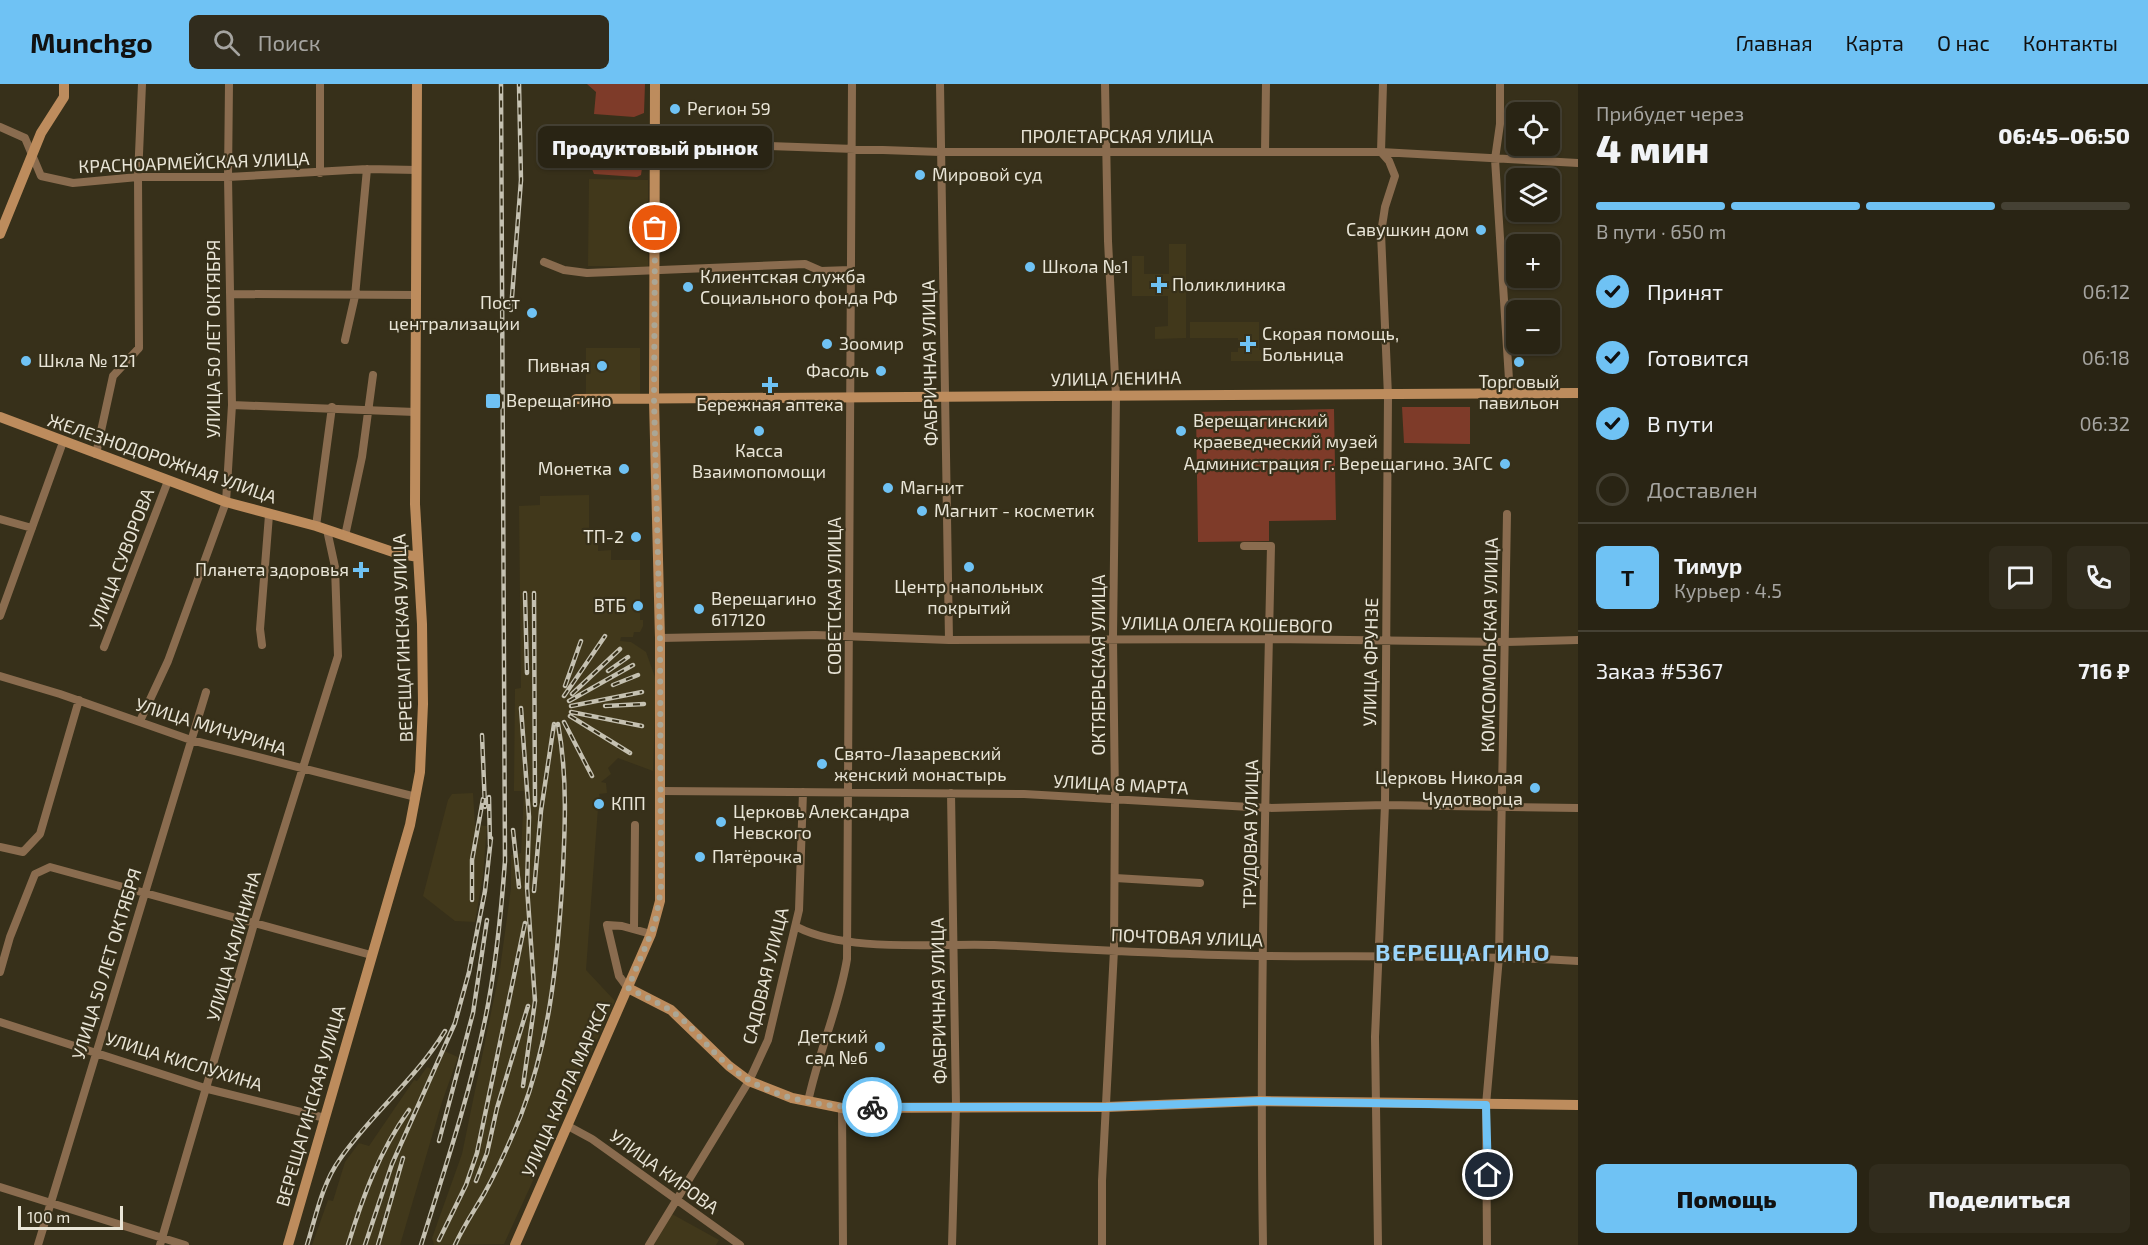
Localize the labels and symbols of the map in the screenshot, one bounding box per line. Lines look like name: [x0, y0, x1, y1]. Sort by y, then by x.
place label: Регион 59: [687, 97, 771, 119]
marker: Регион 59: [668, 102, 682, 116]
street label: ПРОЛЕТАРСКАЯ УЛИЦА: [1020, 125, 1214, 147]
callout: Продуктовый рынок: [538, 126, 772, 168]
street label: КРАСНОАРМЕЙСКАЯ УЛИЦА: [78, 147, 311, 177]
place label: Мировой суд: [932, 163, 1042, 185]
marker: Мировой суд: [913, 168, 927, 182]
pin: [629, 202, 680, 253]
place label: Савушкин дом: [1346, 218, 1469, 240]
marker: Савушкин дом: [1474, 223, 1488, 237]
street label: УЛИЦА 50 ЛЕТ ОКТЯБРЯ: [202, 240, 224, 438]
place label: Школа №1: [1042, 255, 1129, 277]
marker: Школа №1: [1023, 260, 1037, 274]
place label: Клиентская служба Социального фонда РФ: [700, 265, 898, 308]
place label: Поликлиника: [1172, 273, 1286, 295]
marker: Поликлиника: [1150, 276, 1168, 294]
street label: ФАБРИЧНАЯ УЛИЦА: [917, 279, 941, 446]
marker: Клиентская служба Социального фонда РФ: [681, 280, 695, 294]
place label: Пост централизации: [389, 291, 520, 334]
marker: Пост централизации: [525, 306, 539, 320]
place label: Скорая помощь, Больница: [1262, 322, 1399, 365]
place label: Зоомир: [839, 332, 904, 354]
marker: Скорая помощь, Больница: [1239, 335, 1257, 353]
marker: Зоомир: [820, 337, 834, 351]
place label: Шкла № 121: [38, 349, 136, 371]
marker: Шкла № 121: [19, 354, 33, 368]
place label: Пивная: [527, 354, 590, 376]
marker: Торговый павильон: [1512, 355, 1526, 369]
marker: Пивная: [595, 359, 609, 373]
place label: Фасоль: [806, 359, 869, 381]
marker: Фасоль: [874, 364, 888, 378]
street label: УЛИЦА ЛЕНИНА: [1050, 366, 1182, 390]
place label: Торговый павильон: [1478, 370, 1560, 413]
marker: Бережная аптека: [763, 378, 777, 392]
place label: Верещагино: [506, 389, 612, 411]
marker: Верещагино: [484, 392, 502, 410]
place label: Бережная аптека: [696, 393, 844, 415]
street label: ЖЕЛЕЗНОДОРОЖНАЯ УЛИЦА: [45, 409, 280, 508]
place label: Верещагинский краеведческий музей: [1193, 409, 1378, 452]
marker: Касса Взаимопомощи: [752, 424, 766, 438]
marker: Верещагинский краеведческий музей: [1174, 424, 1188, 438]
place label: Касса Взаимопомощи: [692, 439, 826, 482]
place label: Администрация г. Верещагино. ЗАГС: [1184, 452, 1493, 474]
place label: Монетка: [538, 457, 612, 479]
marker: Администрация г. Верещагино. ЗАГС: [1498, 457, 1512, 471]
marker: Монетка: [617, 462, 631, 476]
place label: Магнит: [900, 476, 964, 498]
marker: Магнит: [881, 481, 895, 495]
street label: УЛИЦА СУВОРОВА: [84, 484, 158, 632]
place label: Магнит - косметик: [934, 499, 1095, 521]
marker: Магнит - косметик: [915, 504, 929, 518]
street label: СОВЕТСКАЯ УЛИЦА: [823, 516, 845, 675]
place label: ТП-2: [583, 525, 624, 547]
marker: ТП-2: [629, 530, 643, 544]
street label: ВЕРЕЩАГИНСКАЯ УЛИЦА: [387, 533, 417, 743]
street label: КОМСОМОЛЬСКАЯ УЛИЦА: [1476, 536, 1502, 753]
place label: Планета здоровья: [195, 558, 349, 580]
marker: Центр напольных покрытий: [962, 560, 976, 574]
marker: Планета здоровья: [354, 563, 368, 577]
street label: ОКТЯБРЬСКАЯ УЛИЦА: [1087, 574, 1109, 755]
place label: Центр напольных покрытий: [894, 575, 1044, 618]
place label: Верещагино 617120: [711, 587, 817, 630]
place label: ВТБ: [594, 594, 626, 616]
street label: УЛИЦА ФРУНЗЕ: [1358, 597, 1382, 727]
marker: ВТБ: [631, 599, 645, 613]
marker: Верещагино 617120: [692, 602, 706, 616]
street label: УЛИЦА ОЛЕГА КОШЕВОГО: [1121, 611, 1333, 637]
street label: УЛИЦА МИЧУРИНА: [133, 693, 290, 760]
place label: Свято-Лазаревский женский монастырь: [834, 742, 1007, 785]
marker: Свято-Лазаревский женский монастырь: [815, 757, 829, 771]
street label: ТРУДОВАЯ УЛИЦА: [1238, 758, 1262, 909]
place label: Церковь Николая Чудотворца: [1375, 766, 1523, 809]
street label: УЛИЦА 8 МАРТА: [1053, 769, 1190, 799]
marker: Церковь Николая Чудотворца: [1528, 781, 1542, 795]
place label: КПП: [611, 792, 646, 814]
marker: КПП: [592, 797, 606, 811]
place label: Церковь Александра Невского: [733, 800, 910, 843]
marker: Церковь Александра Невского: [714, 815, 728, 829]
place label: Пятёрочка: [712, 845, 802, 867]
marker: Пятёрочка: [693, 850, 707, 864]
street label: УЛИЦА 50 ЛЕТ ОКТЯБРЯ: [66, 865, 146, 1062]
street label: УЛИЦА КАЛИНИНА: [201, 867, 265, 1023]
street label: САДОВАЯ УЛИЦА: [737, 904, 793, 1047]
street label: ФАБРИЧНАЯ УЛИЦА: [926, 917, 950, 1084]
street label: ПОЧТОВАЯ УЛИЦА: [1111, 923, 1264, 951]
district label: ВЕРЕЩАГИНО: [1375, 937, 1551, 966]
street label: УЛИЦА КАРЛА МАРКСА: [516, 996, 614, 1180]
street label: ВЕРЕЩАГИНСКАЯ УЛИЦА: [271, 1002, 350, 1209]
place label: Детский сад №6: [798, 1025, 868, 1068]
street label: УЛИЦА КИСЛУХИНА: [103, 1027, 266, 1096]
marker: Детский сад №6: [873, 1040, 887, 1054]
courier: [842, 1077, 902, 1137]
street label: УЛИЦА КИРОВА: [606, 1124, 724, 1219]
pin: [1462, 1149, 1513, 1200]
scale bar: [18, 1203, 123, 1230]

